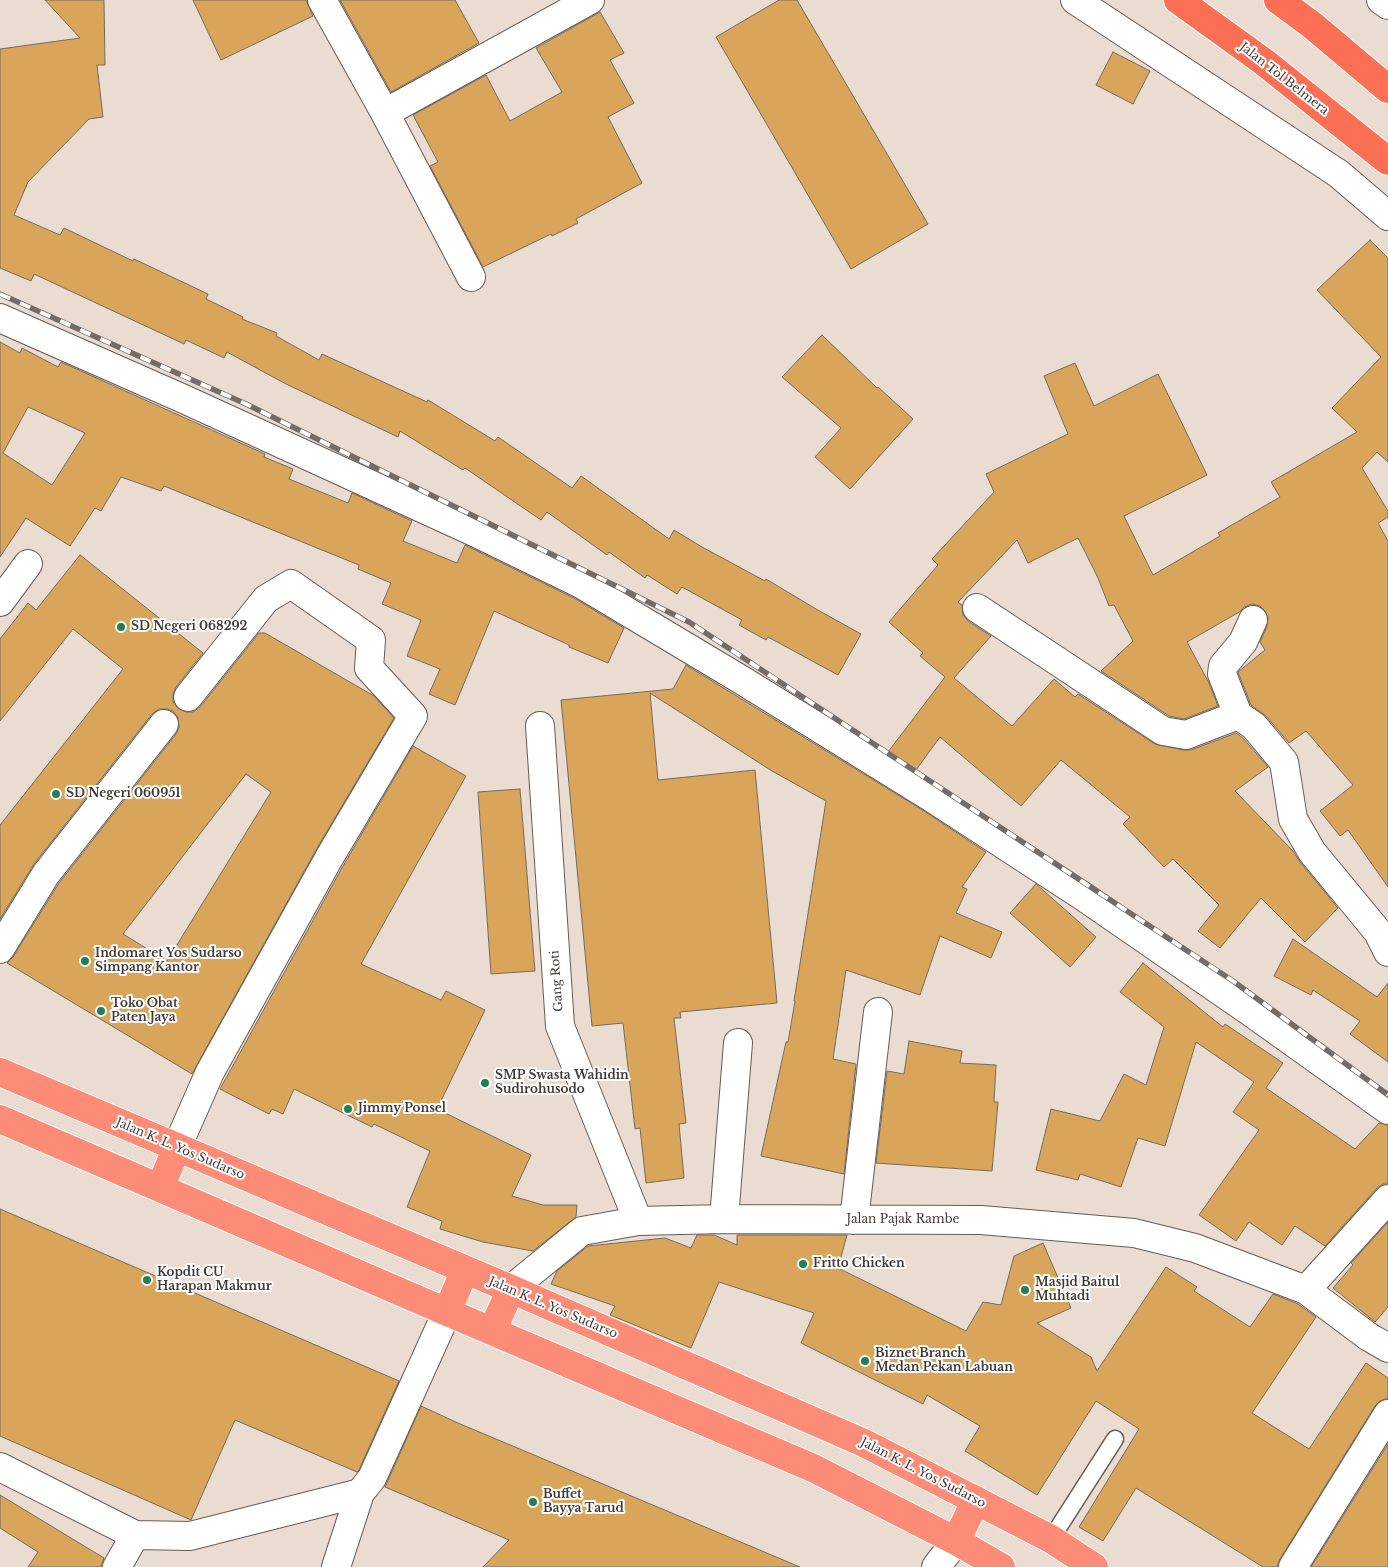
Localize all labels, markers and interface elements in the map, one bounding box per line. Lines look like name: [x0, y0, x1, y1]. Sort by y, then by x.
street label: Jalan Tol Belmera: [1237, 40, 1331, 118]
place label: SD Negeri 068292: [131, 620, 247, 634]
marker: SD Negeri 068292: [115, 621, 127, 633]
place label: SD Negeri 060951: [66, 787, 181, 801]
marker: SD Negeri 060951: [50, 788, 62, 800]
place label: Indomaret Yos Sudarso Simpang Kantor: [95, 947, 242, 975]
street label: Gang Roti: [548, 950, 566, 1012]
marker: Indomaret Yos Sudarso Simpang Kantor: [79, 955, 91, 967]
place label: Toko Obat Paten Jaya: [111, 997, 178, 1025]
marker: Toko Obat Paten Jaya: [95, 1005, 107, 1017]
place label: SMP Swasta Wahidin Sudirohusodo: [495, 1069, 629, 1097]
marker: SMP Swasta Wahidin Sudirohusodo: [479, 1077, 491, 1089]
place label: Jimmy Ponsel: [358, 1102, 446, 1116]
marker: Jimmy Ponsel: [342, 1103, 354, 1115]
street label: Jalan K. L. Yos Sudarso: [113, 1115, 247, 1183]
street label: Jalan Pajak Rambe: [847, 1213, 959, 1227]
place label: Fritto Chicken: [813, 1257, 905, 1271]
marker: Fritto Chicken: [797, 1258, 809, 1270]
place label: Kopdit CU Harapan Makmur: [157, 1266, 272, 1294]
marker: Kopdit CU Harapan Makmur: [141, 1274, 153, 1286]
street label: Jalan K. L. Yos Sudarso: [486, 1274, 620, 1342]
place label: Masjid Baitul Muhtadi: [1035, 1276, 1119, 1304]
marker: Masjid Baitul Muhtadi: [1019, 1284, 1031, 1296]
place label: Biznet Branch Medan Pekan Labuan: [875, 1347, 1013, 1375]
marker: Biznet Branch Medan Pekan Labuan: [859, 1355, 871, 1367]
street label: Jalan K. L. Yos Sudarso: [858, 1435, 988, 1511]
place label: Buffet Bayya Tarud: [543, 1488, 624, 1516]
marker: Buffet Bayya Tarud: [527, 1496, 539, 1508]

